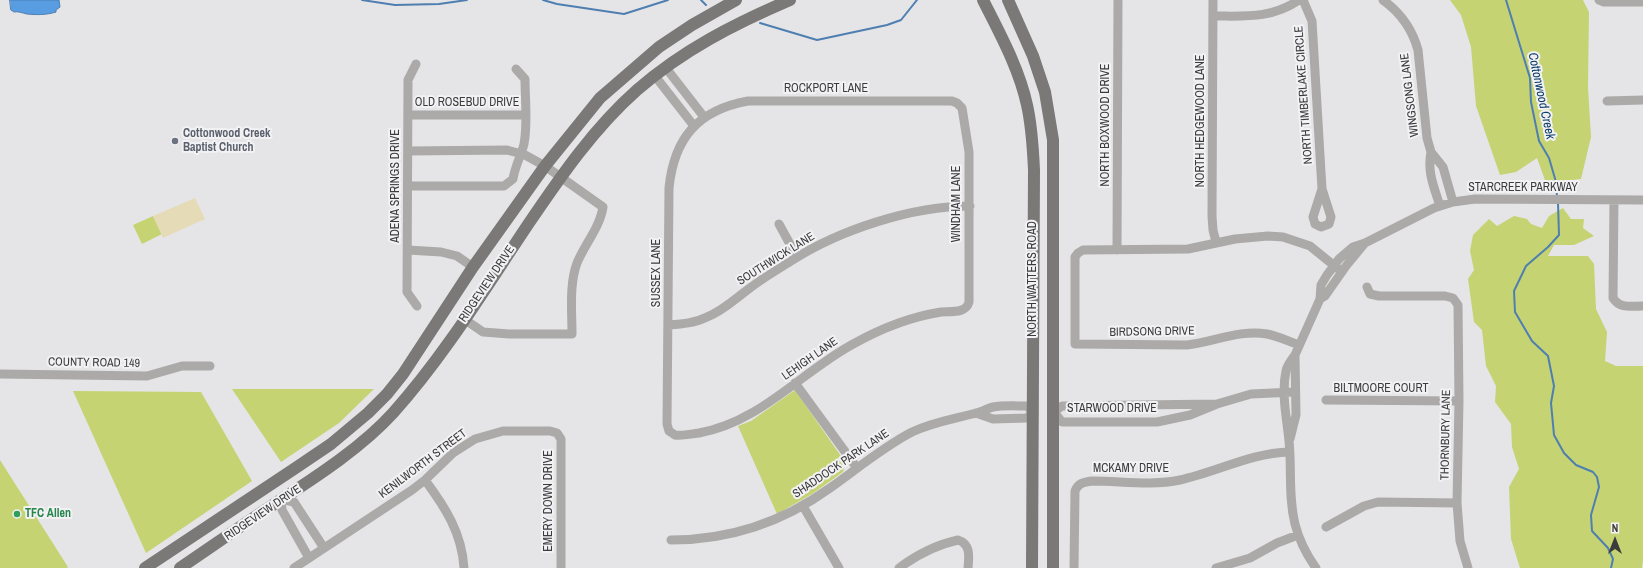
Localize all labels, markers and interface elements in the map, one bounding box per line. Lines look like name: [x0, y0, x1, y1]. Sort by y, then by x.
street label: NORTH TIMBERLAKE CIRCLE: [1292, 25, 1316, 165]
water label: Cottonwood Creek: [1524, 51, 1558, 141]
street label: WINGSONG LANE: [1398, 52, 1422, 138]
street label: NORTH HEDGEWOOD LANE: [1194, 55, 1208, 187]
street label: NORTH BOXWOOD DRIVE: [1099, 64, 1113, 186]
street label: ROCKPORT LANE: [784, 82, 868, 96]
street label: OLD ROSEBUD DRIVE: [415, 96, 519, 110]
place label: Cottonwood Creek Baptist Church: [183, 127, 270, 155]
street label: ADENA SPRINGS DRIVE: [389, 129, 403, 243]
marker: Cottonwood Creek Baptist Church: [170, 136, 180, 146]
street label: WINDHAM LANE: [950, 166, 964, 242]
street label: STARCREEK PARKWAY: [1468, 181, 1578, 195]
street label: NORTH WATTERS ROAD: [1026, 221, 1040, 337]
street label: SOUTHWICK LANE: [735, 229, 817, 289]
street label: SUSSEX LANE: [650, 239, 664, 307]
street label: RIDGEVIEW DRIVE: [456, 243, 518, 325]
street label: BIRDSONG DRIVE: [1109, 324, 1195, 340]
street label: LEHIGH LANE: [779, 334, 841, 384]
street label: COUNTY ROAD 149: [48, 355, 140, 371]
street label: BILTMOORE COURT: [1334, 382, 1428, 396]
street label: THORNBURY LANE: [1438, 390, 1454, 480]
street label: STARWOOD DRIVE: [1067, 402, 1157, 416]
street label: KENILWORTH STREET: [376, 426, 470, 502]
street label: SHADDOCK PARK LANE: [790, 426, 892, 502]
street label: EMERY DOWN DRIVE: [542, 450, 556, 552]
street label: MCKAMY DRIVE: [1093, 462, 1169, 476]
street label: RIDGEVIEW DRIVE: [222, 482, 304, 544]
place label: TFC Allen: [25, 507, 71, 521]
marker: TFC Allen: [12, 509, 22, 519]
north arrow: [1595, 520, 1635, 560]
text: N: [1612, 521, 1618, 535]

